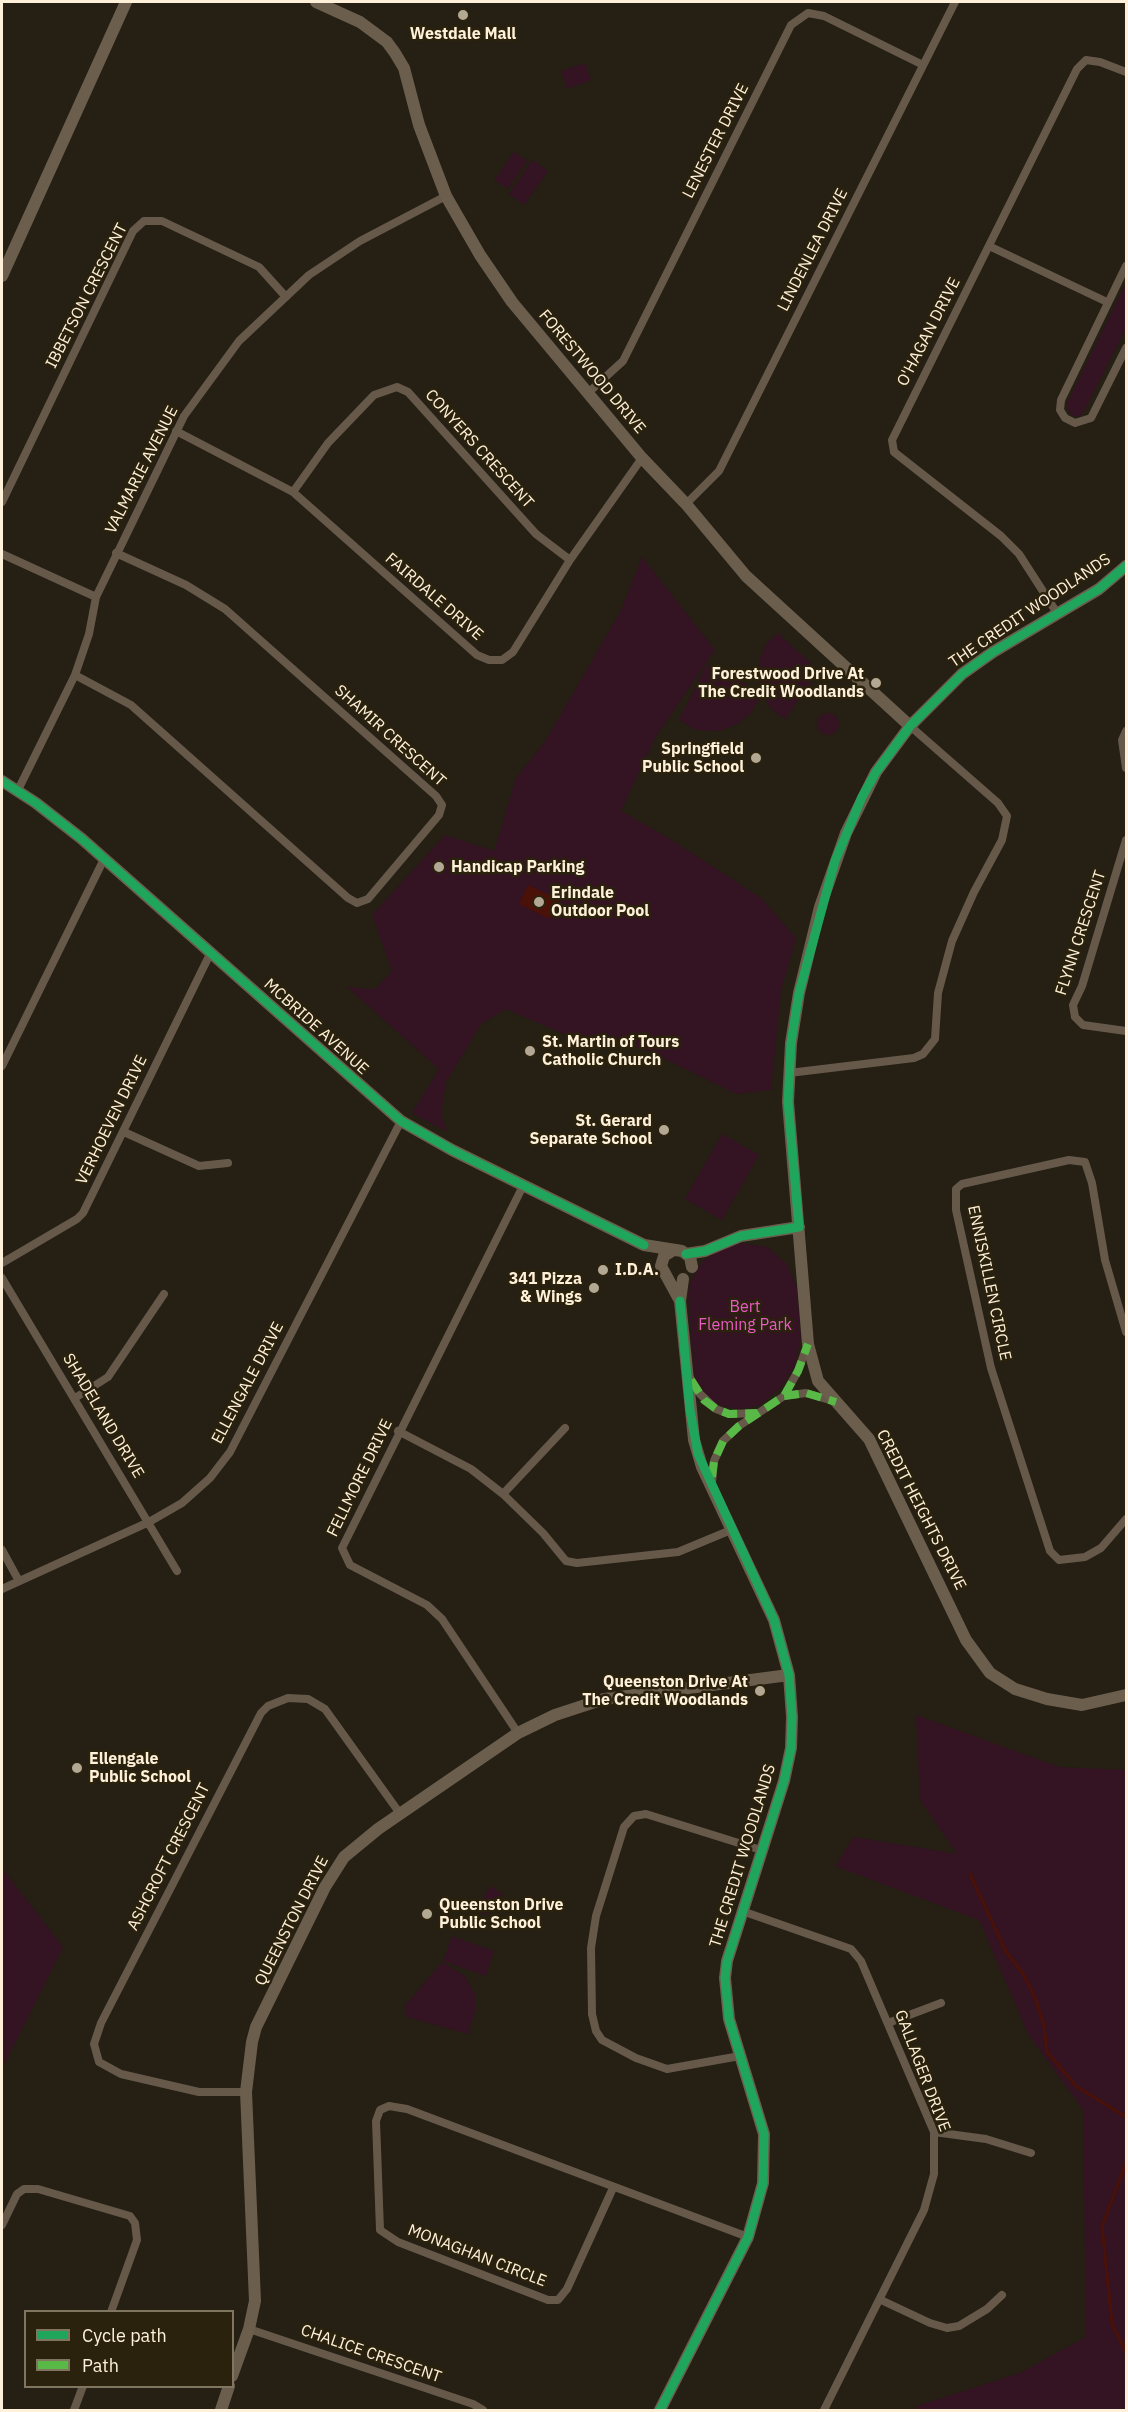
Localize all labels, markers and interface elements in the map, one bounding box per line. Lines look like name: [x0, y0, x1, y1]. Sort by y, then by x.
marker: Westdale Mall: [456, 8, 470, 22]
place label: Westdale Mall: [410, 24, 516, 44]
street label: LENESTER DRIVE: [679, 81, 753, 201]
street label: LINDENLEA DRIVE: [774, 186, 852, 314]
street label: IBBETSON CRESCENT: [42, 220, 132, 372]
street label: O'HAGAN DRIVE: [893, 275, 965, 389]
street label: FORESTWOOD DRIVE: [535, 306, 649, 438]
street label: CONYERS CRESCENT: [421, 386, 537, 512]
street label: VALMARIE AVENUE: [102, 403, 182, 537]
street label: FAIRDALE DRIVE: [381, 549, 487, 645]
street label: THE CREDIT WOODLANDS: [946, 550, 1114, 672]
place label: Forestwood Drive At The Credit Woodlands: [698, 664, 864, 702]
marker: Forestwood Drive At The Credit Woodlands: [869, 676, 883, 690]
street label: SHAMIR CRESCENT: [331, 681, 449, 791]
place label: Springfield Public School: [642, 739, 744, 777]
marker: Springfield Public School: [749, 751, 763, 765]
place label: Handicap Parking: [451, 857, 584, 877]
marker: Handicap Parking: [432, 860, 446, 874]
street label: FLYNN CRESCENT: [1052, 868, 1110, 998]
place label: Erindale Outdoor Pool: [551, 883, 649, 921]
marker: Erindale Outdoor Pool: [532, 895, 546, 909]
street label: MCBRIDE AVENUE: [260, 975, 372, 1079]
place label: St. Martin of Tours Catholic Church: [542, 1032, 679, 1070]
marker: St. Martin of Tours Catholic Church: [523, 1044, 537, 1058]
street label: VERHOEVEN DRIVE: [72, 1052, 152, 1188]
place label: St. Gerard Separate School: [529, 1111, 652, 1149]
marker: St. Gerard Separate School: [657, 1123, 671, 1137]
street label: ENNISKILLEN CIRCLE: [963, 1204, 1015, 1362]
place label: I.D.A.: [615, 1260, 659, 1280]
marker: I.D.A.: [596, 1263, 610, 1277]
place label: 341 Pizza & Wings: [509, 1269, 582, 1307]
marker: 341 Pizza & Wings: [587, 1281, 601, 1295]
park label: Bert Fleming Park: [698, 1297, 792, 1335]
street label: ELLENGALE DRIVE: [208, 1319, 288, 1447]
street label: SHADELAND DRIVE: [58, 1350, 148, 1482]
street label: FELLMORE DRIVE: [323, 1416, 397, 1540]
street label: CREDIT HEIGHTS DRIVE: [872, 1427, 970, 1593]
place label: Queenston Drive At The Credit Woodlands: [582, 1672, 748, 1710]
marker: Queenston Drive At The Credit Woodlands: [753, 1684, 767, 1698]
place label: Ellengale Public School: [89, 1749, 191, 1787]
marker: Ellengale Public School: [70, 1761, 84, 1775]
street label: THE CREDIT WOODLANDS: [706, 1762, 780, 1950]
street label: ASHCROFT CRESCENT: [124, 1780, 214, 1934]
street label: QUEENSTON DRIVE: [251, 1853, 333, 1989]
place label: Queenston Drive Public School: [439, 1895, 563, 1933]
marker: Queenston Drive Public School: [420, 1907, 434, 1921]
street label: GALLAGER DRIVE: [890, 2008, 954, 2134]
street label: MONAGHAN CIRCLE: [405, 2221, 549, 2291]
legend: [24, 2310, 234, 2388]
street label: CHALICE CRESCENT: [298, 2321, 444, 2387]
text: Cycle path: [82, 2324, 167, 2347]
text: Path: [82, 2354, 119, 2377]

